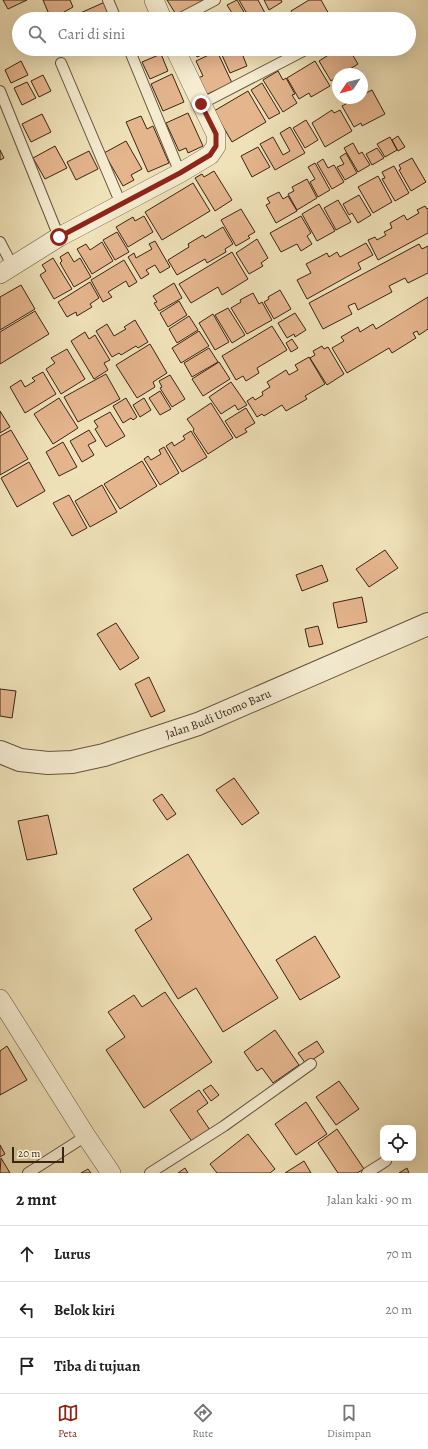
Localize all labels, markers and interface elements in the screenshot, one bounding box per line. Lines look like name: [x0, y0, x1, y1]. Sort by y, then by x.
search box: [12, 12, 416, 56]
icon: search: [26, 23, 48, 45]
text: Cari di sini: [58, 24, 125, 44]
north arrow: [332, 68, 368, 104]
route end: [192, 95, 210, 113]
route start: [50, 228, 68, 246]
street label: Jalan Budi Utomo Baru: [163, 685, 274, 742]
map controls: [380, 1125, 416, 1161]
button: locate: [380, 1125, 416, 1161]
scale bar: [12, 1145, 64, 1164]
text: 20 m: [18, 1146, 40, 1161]
text: 2 mnt: [16, 1188, 57, 1211]
text: Jalan kaki · 90 m: [327, 1191, 412, 1208]
icon: ahead: [16, 1243, 38, 1265]
text: Lurus: [54, 1244, 91, 1264]
text: 70 m: [386, 1245, 412, 1262]
icon: left: [16, 1299, 38, 1321]
text: Belok kiri: [54, 1300, 115, 1320]
text: 20 m: [386, 1301, 412, 1318]
icon: arrive: [16, 1355, 38, 1377]
text: Tiba di tujuan: [54, 1356, 140, 1376]
tab: Peta: [57, 1402, 79, 1441]
tab: Rute: [192, 1402, 214, 1441]
tab: Disimpan: [327, 1402, 371, 1441]

